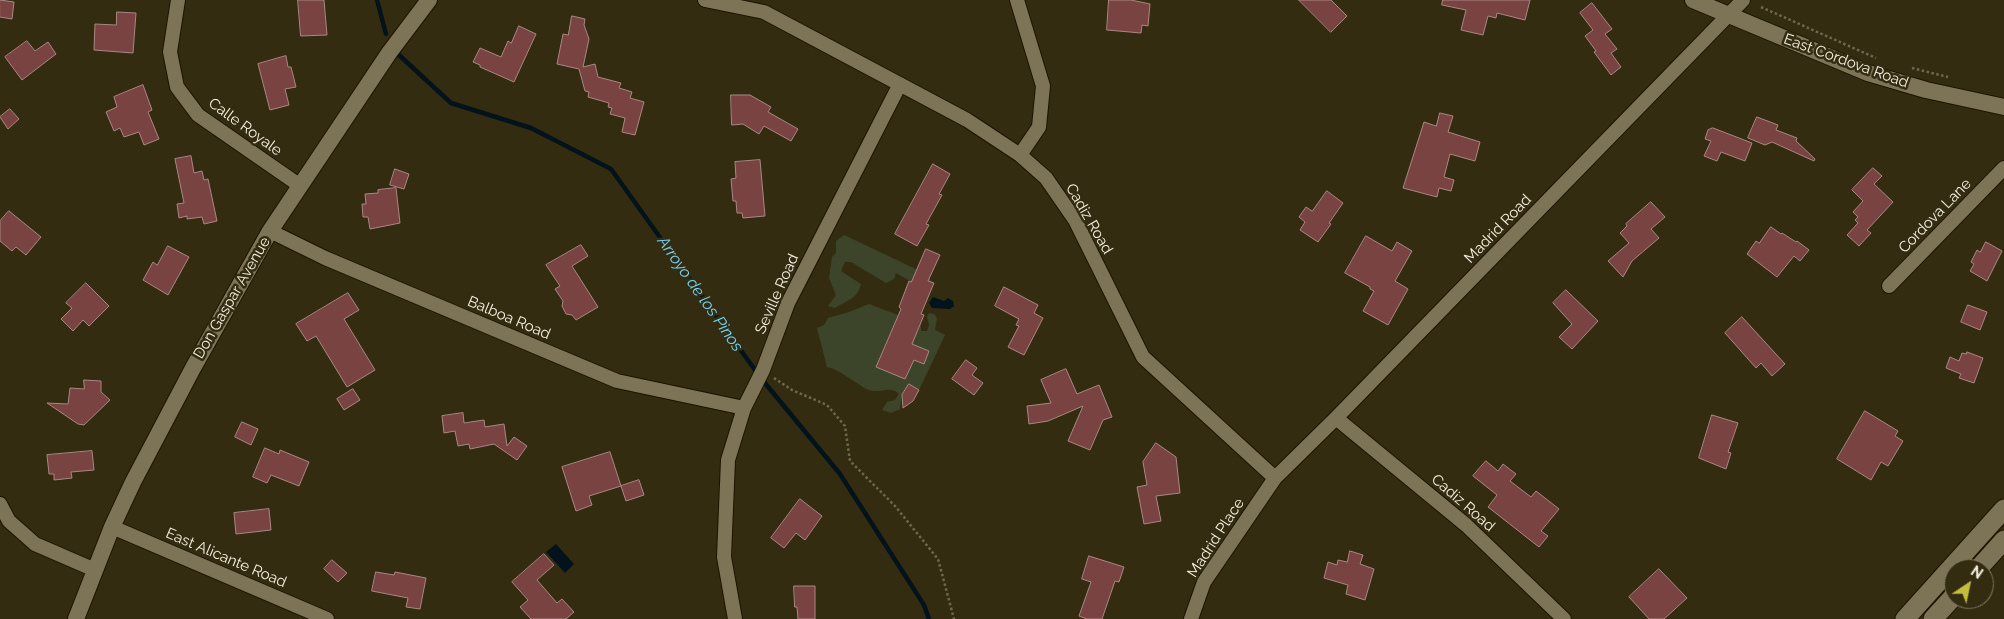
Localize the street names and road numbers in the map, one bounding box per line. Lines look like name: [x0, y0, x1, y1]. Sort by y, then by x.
street label: East Cordova Road: [1781, 30, 1911, 92]
street label: Calle Royale: [205, 94, 285, 160]
street label: Cordova Lane: [1895, 175, 1975, 257]
street label: Cadiz Road: [1062, 181, 1116, 257]
street label: Madrid Road: [1461, 191, 1535, 267]
street label: Don Gaspar Avenue: [190, 234, 274, 362]
street label: Seville Road: [751, 251, 803, 337]
street label: Balboa Road: [465, 292, 553, 344]
street label: Cadiz Road: [1428, 471, 1498, 535]
street label: Madrid Place: [1184, 495, 1248, 581]
street label: East Alicante Road: [163, 524, 289, 592]

